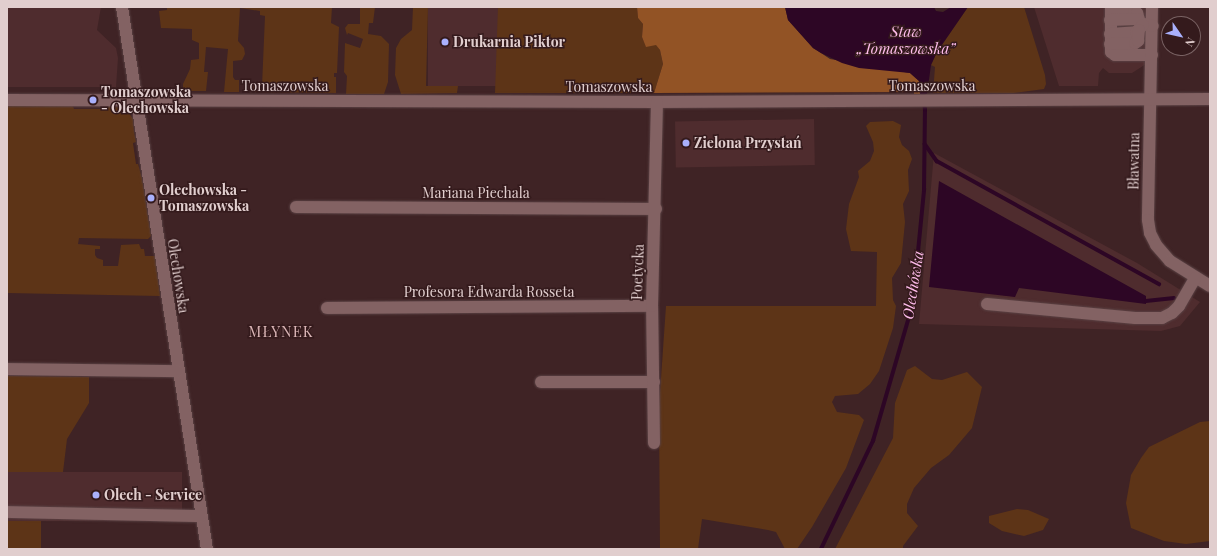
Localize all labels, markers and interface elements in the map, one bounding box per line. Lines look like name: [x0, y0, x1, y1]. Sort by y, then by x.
north arrow: [1161, 16, 1201, 56]
water label: Staw „Tomaszowska”: [857, 22, 955, 57]
place label: Drukarnia Piktor: [453, 34, 565, 50]
text: N: [1182, 35, 1199, 50]
marker: Drukarnia Piktor: [440, 37, 450, 47]
street label: Tomaszowska: [241, 78, 329, 94]
street label: Tomaszowska: [888, 78, 976, 94]
street label: Tomaszowska: [565, 79, 653, 95]
place label: Tomaszowska - Olechowska: [101, 84, 191, 116]
marker: Tomaszowska - Olechowska: [88, 95, 98, 105]
street label: Bławatna: [1125, 132, 1143, 190]
place label: Zielona Przystań: [694, 135, 802, 151]
marker: Zielona Przystań: [681, 138, 691, 148]
place label: Olechowska - Tomaszowska: [159, 182, 249, 214]
street label: Mariana Piechala: [422, 185, 530, 201]
marker: Olechowska - Tomaszowska: [146, 193, 156, 203]
street label: Olechowska: [164, 238, 192, 314]
street label: Poetycka: [629, 244, 647, 300]
water label: Olechówka: [899, 249, 927, 321]
street label: Profesora Edwarda Rosseta: [403, 284, 575, 300]
district label: MŁYNEK: [248, 323, 314, 341]
place label: Olech - Service: [104, 487, 202, 503]
marker: Olech - Service: [91, 490, 101, 500]

